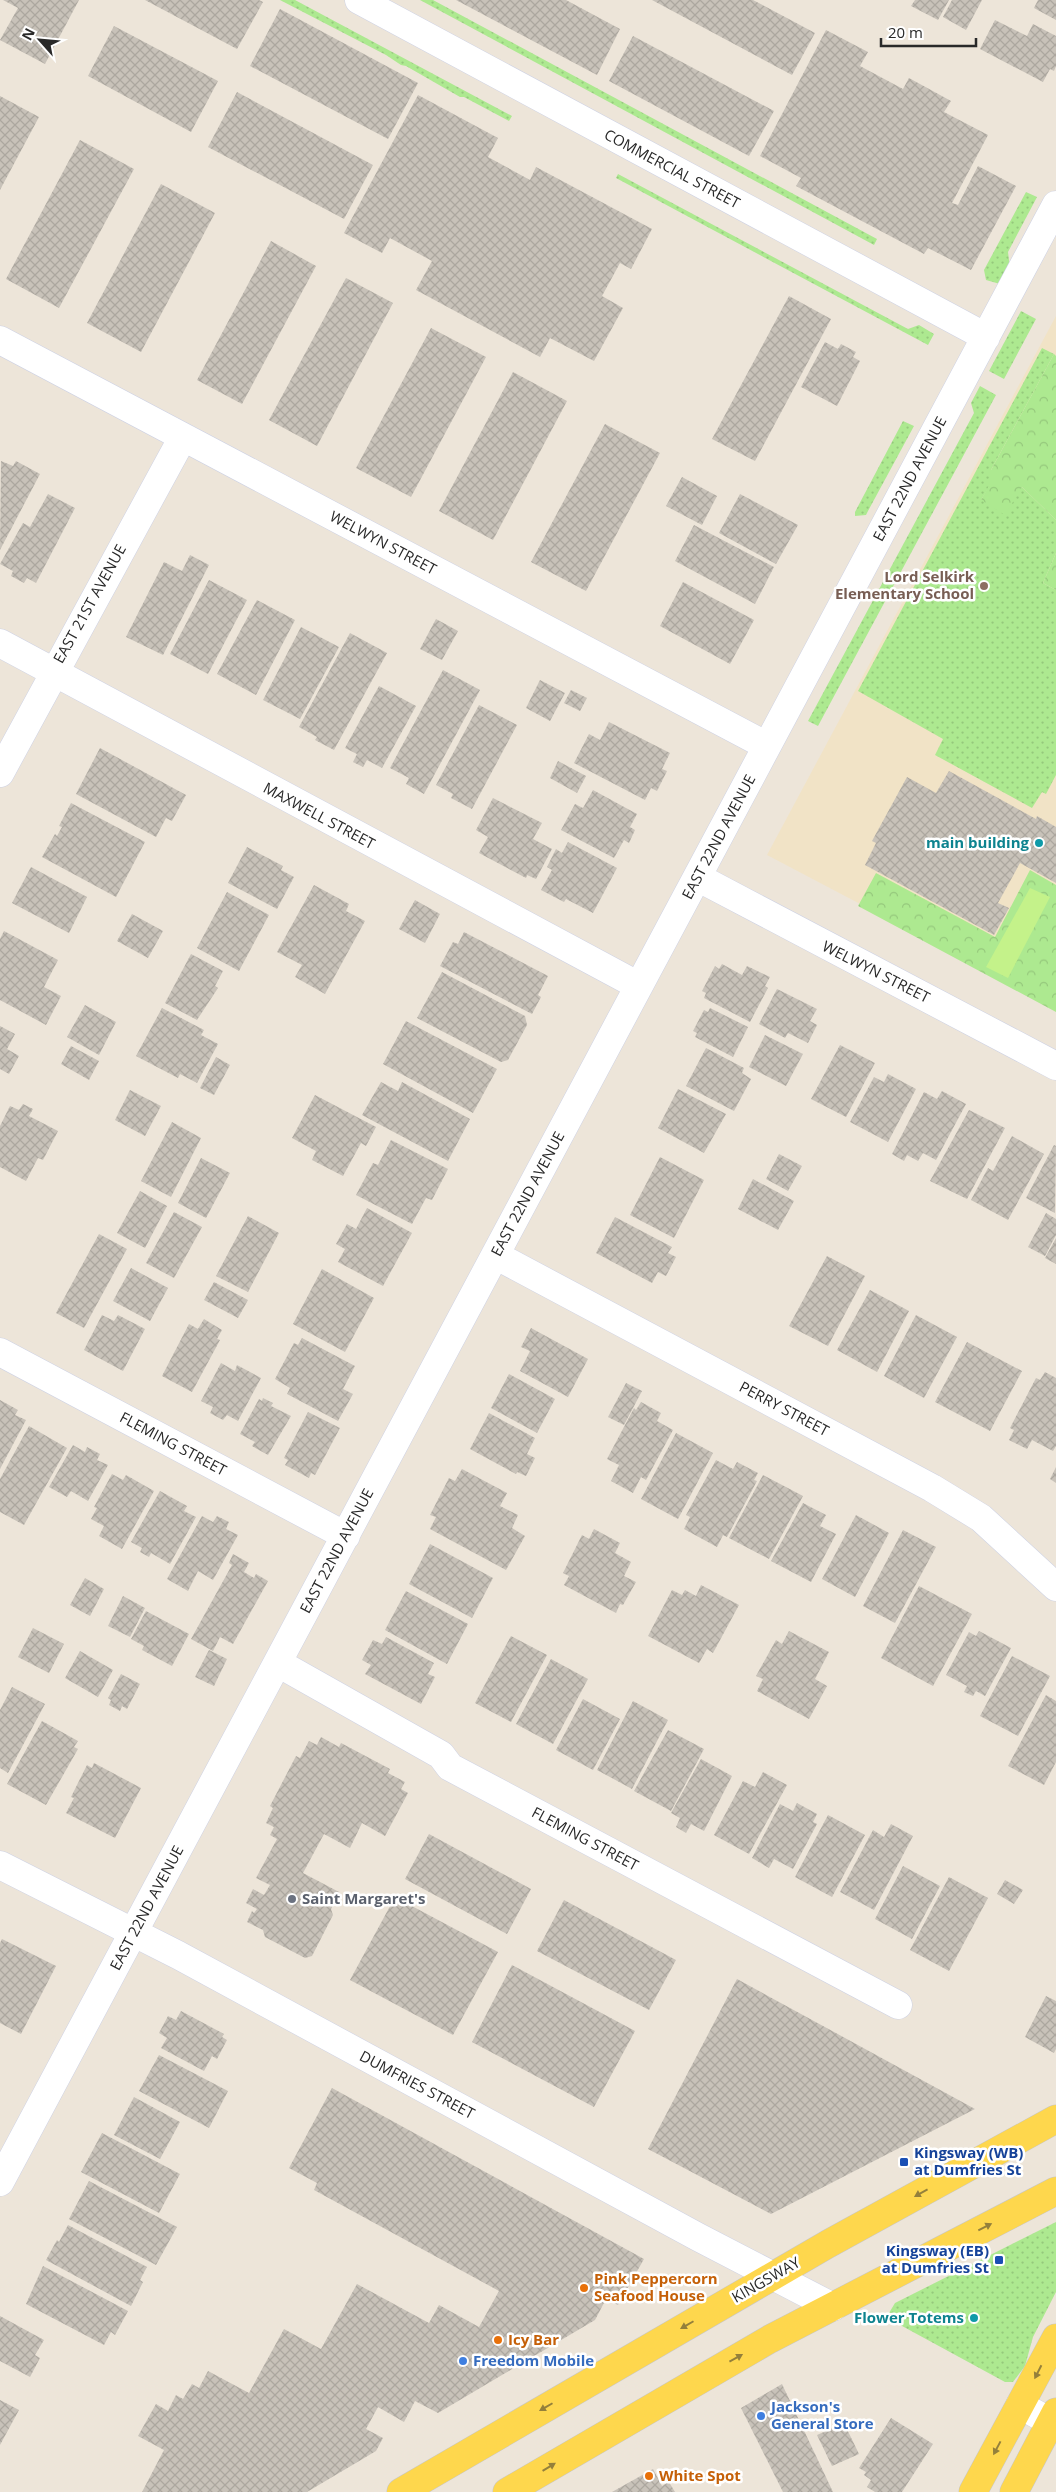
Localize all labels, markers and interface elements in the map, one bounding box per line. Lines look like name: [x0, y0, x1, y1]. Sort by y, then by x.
north arrow: [15, 15, 65, 65]
scale bar: [881, 15, 976, 47]
text: 20 m: [888, 22, 923, 42]
text: N: [17, 24, 39, 43]
street label: COMMERCIAL STREET: [601, 124, 745, 213]
street label: EAST 22ND AVENUE: [868, 413, 951, 544]
street label: WELWYN STREET: [327, 506, 441, 579]
street label: EAST 21ST AVENUE: [48, 540, 130, 667]
place label: Lord Selkirk Elementary School: [835, 566, 975, 603]
marker: Lord Selkirk Elementary School: [978, 580, 990, 592]
street label: EAST 22ND AVENUE: [677, 771, 760, 902]
street label: MAXWELL STREET: [260, 777, 380, 853]
place label: main building: [926, 832, 1030, 852]
marker: main building: [1033, 837, 1045, 849]
street label: WELWYN STREET: [819, 935, 934, 1007]
street label: EAST 22ND AVENUE: [486, 1128, 569, 1259]
street label: PERRY STREET: [736, 1376, 833, 1440]
street label: FLEMING STREET: [117, 1407, 231, 1480]
street label: EAST 22ND AVENUE: [295, 1485, 378, 1616]
street label: FLEMING STREET: [529, 1802, 643, 1875]
street label: EAST 22ND AVENUE: [105, 1842, 188, 1973]
place label: Saint Margaret's: [302, 1888, 425, 1908]
marker: Saint Margaret's: [286, 1893, 298, 1905]
street label: DUMFRIES STREET: [356, 2045, 479, 2123]
place label: Kingsway (WB) at Dumfries St: [914, 2142, 1023, 2179]
marker: Kingsway (WB) at Dumfries St: [898, 2156, 910, 2168]
one-way arrow: [914, 2189, 928, 2197]
one-way arrow: [978, 2223, 992, 2232]
place label: Kingsway (EB) at Dumfries St: [882, 2240, 989, 2277]
street label: KINGSWAY: [728, 2251, 804, 2307]
marker: Kingsway (EB) at Dumfries St: [993, 2254, 1005, 2266]
place label: Pink Peppercorn Seafood House: [594, 2268, 718, 2305]
marker: Pink Peppercorn Seafood House: [578, 2282, 590, 2294]
place label: Flower Totems: [854, 2307, 964, 2327]
marker: Flower Totems: [968, 2312, 980, 2324]
one-way arrow: [680, 2321, 694, 2330]
place label: Icy Bar: [508, 2329, 559, 2349]
marker: Icy Bar: [492, 2334, 504, 2346]
place label: Freedom Mobile: [473, 2350, 594, 2370]
one-way arrow: [730, 2354, 743, 2363]
marker: Freedom Mobile: [457, 2355, 469, 2367]
one-way arrow: [1034, 2365, 1042, 2379]
place label: Jackson's General Store: [769, 2396, 874, 2433]
one-way arrow: [540, 2402, 553, 2411]
marker: Jackson's General Store: [755, 2410, 767, 2422]
one-way arrow: [993, 2441, 1001, 2455]
one-way arrow: [542, 2463, 555, 2472]
place label: White Spot: [659, 2465, 741, 2485]
marker: White Spot: [643, 2470, 655, 2482]

